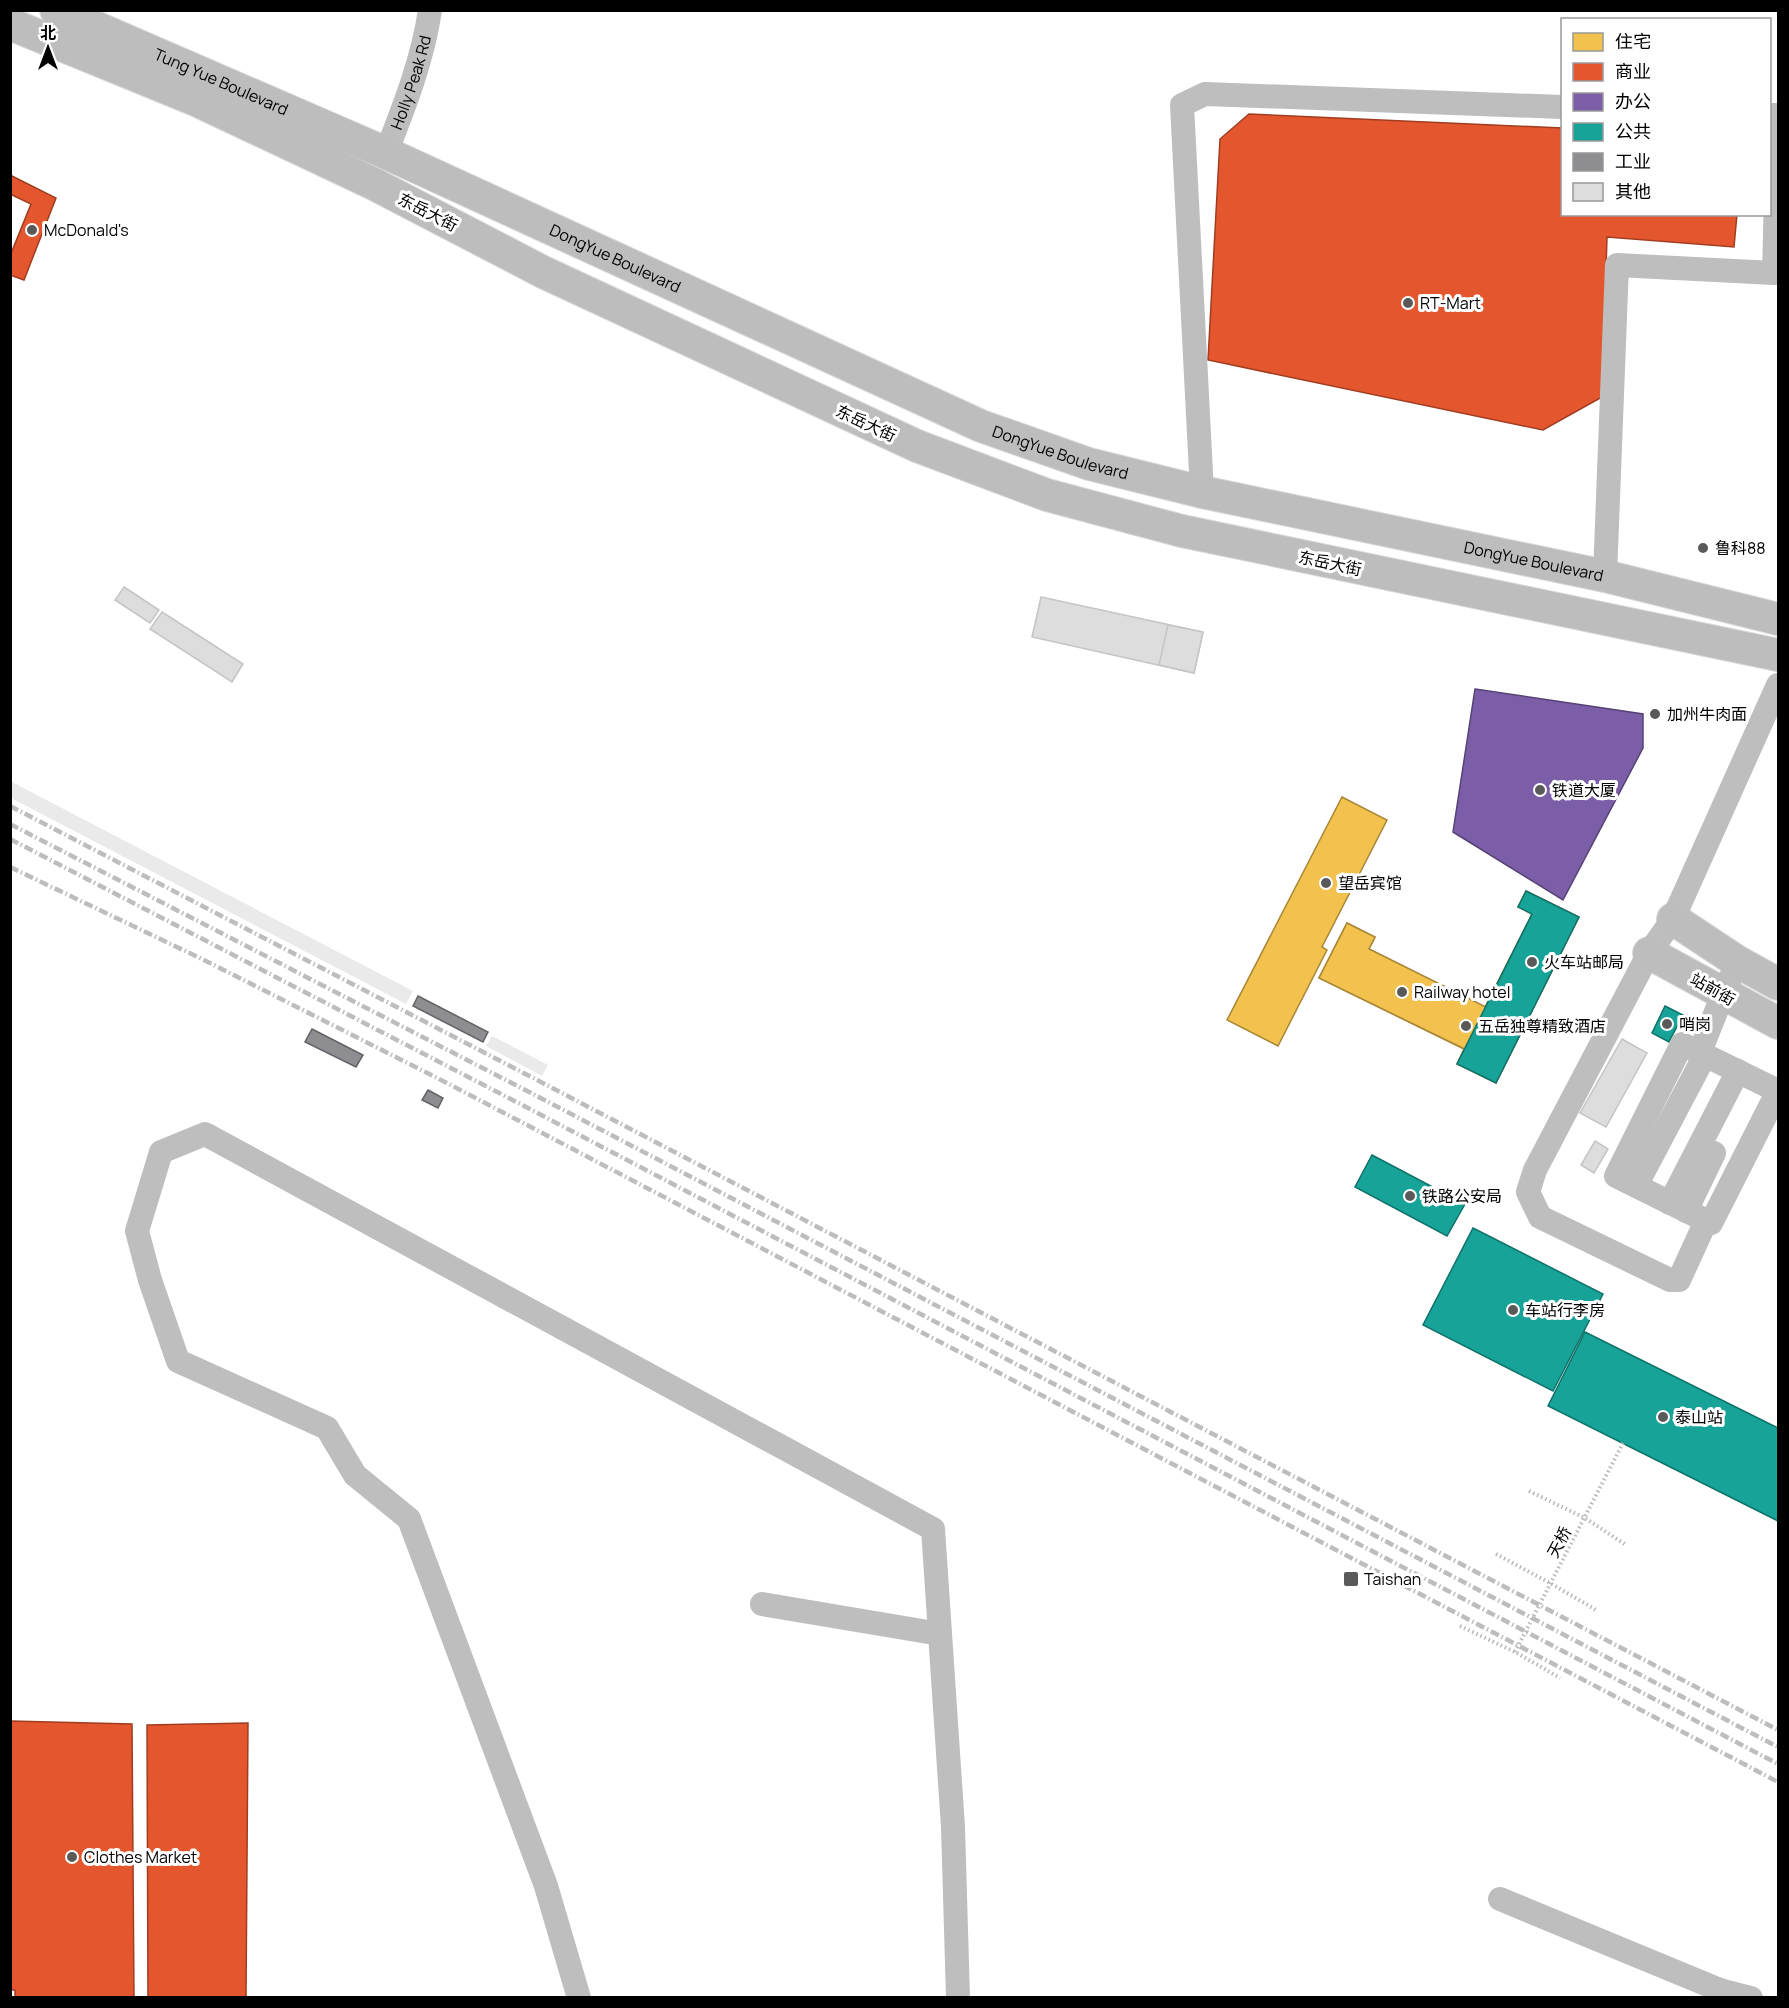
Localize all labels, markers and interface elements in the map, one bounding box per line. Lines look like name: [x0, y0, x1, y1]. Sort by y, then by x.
north arrow: [18, 18, 78, 78]
legend: [1561, 18, 1771, 216]
text: 北: [40, 22, 56, 44]
text: 住宅: [1615, 29, 1651, 53]
street label: Holly Peak Rd: [385, 33, 436, 133]
street label: Tung Yue Boulevard: [151, 43, 292, 120]
text: 商业: [1615, 59, 1651, 83]
text: 办公: [1615, 89, 1651, 113]
text: 公共: [1615, 119, 1651, 143]
text: 工业: [1615, 149, 1651, 173]
text: 其他: [1615, 179, 1651, 203]
street label: 东岳大街: [394, 188, 462, 236]
place label: McDonald's: [44, 219, 129, 241]
street label: DongYue Boulevard: [546, 219, 684, 298]
marker: McDonald's: [25, 223, 39, 237]
place label: RT-Mart: [1420, 292, 1481, 314]
marker: RT-Mart: [1401, 296, 1415, 310]
street label: 东岳大街: [832, 400, 900, 446]
street label: DongYue Boulevard: [989, 420, 1131, 484]
street label: DongYue Boulevard: [1462, 536, 1605, 586]
place label: 鲁科88: [1715, 537, 1766, 559]
marker: 鲁科88: [1696, 541, 1710, 555]
street label: 东岳大街: [1296, 546, 1364, 580]
place label: 加州牛肉面: [1667, 703, 1747, 725]
marker: 加州牛肉面: [1648, 707, 1662, 721]
place label: 铁道大厦: [1552, 779, 1616, 801]
marker: 铁道大厦: [1533, 783, 1547, 797]
place label: 望岳宾馆: [1338, 872, 1402, 894]
marker: 望岳宾馆: [1319, 876, 1333, 890]
place label: 火车站邮局: [1544, 951, 1624, 973]
marker: 火车站邮局: [1525, 955, 1539, 969]
street label: 站前街: [1687, 968, 1739, 1010]
place label: Railway hotel: [1414, 981, 1510, 1003]
marker: Railway hotel: [1395, 985, 1409, 999]
place label: 哨岗: [1679, 1013, 1711, 1035]
place label: 五岳独尊精致酒店: [1478, 1015, 1606, 1037]
marker: 哨岗: [1660, 1017, 1674, 1031]
marker: 五岳独尊精致酒店: [1459, 1019, 1473, 1033]
place label: 铁路公安局: [1422, 1185, 1502, 1207]
marker: 铁路公安局: [1403, 1189, 1417, 1203]
place label: 车站行李房: [1525, 1299, 1605, 1321]
marker: 车站行李房: [1506, 1303, 1520, 1317]
place label: 泰山站: [1675, 1406, 1723, 1428]
marker: 泰山站: [1656, 1410, 1670, 1424]
street label: 天桥: [1542, 1523, 1576, 1561]
place label: Taishan: [1364, 1568, 1421, 1590]
marker: Taishan: [1342, 1570, 1360, 1588]
place label: Clothes Market: [84, 1846, 197, 1868]
marker: Clothes Market: [65, 1850, 79, 1864]

